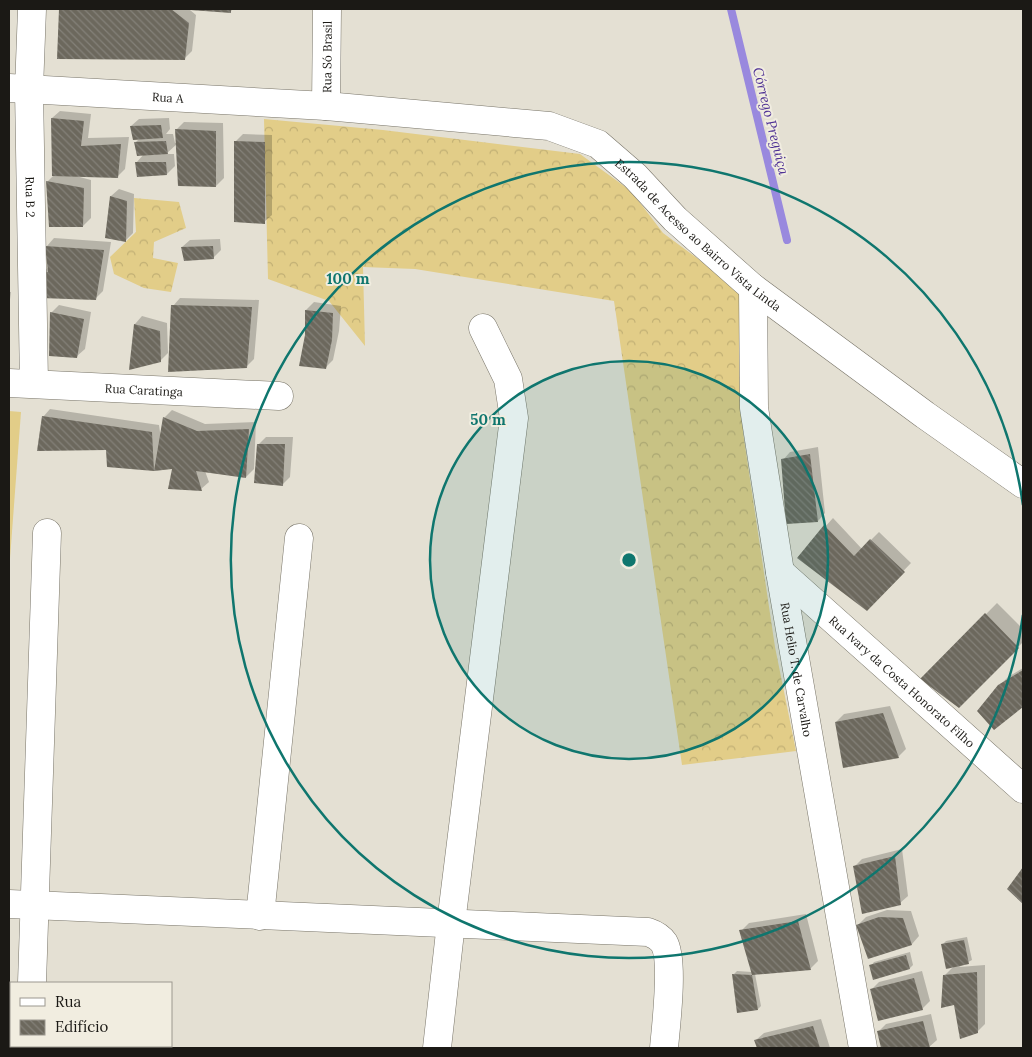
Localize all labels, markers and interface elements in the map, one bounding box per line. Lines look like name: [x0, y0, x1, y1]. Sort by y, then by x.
street label: Rua Só Brasil: [319, 21, 334, 93]
water label: Córrego Preguiça: [749, 65, 793, 177]
street label: Rua A: [152, 89, 184, 105]
street label: Estrada de Acesso ao Bairro Vista Linda: [612, 155, 784, 314]
street label: Rua B 2: [23, 176, 39, 218]
text: 100 m: [327, 269, 370, 288]
street label: Rua Caratinga: [104, 380, 183, 399]
text: 50 m: [470, 410, 506, 429]
centre of rings: [620, 551, 638, 569]
street label: Rua Helio T. de Carvalho: [778, 601, 816, 738]
street label: Rua Ivary da Costa Honorato Filho: [826, 612, 978, 750]
legend: [10, 982, 172, 1047]
text: Rua: [55, 992, 81, 1011]
text: Edifício: [55, 1017, 108, 1036]

